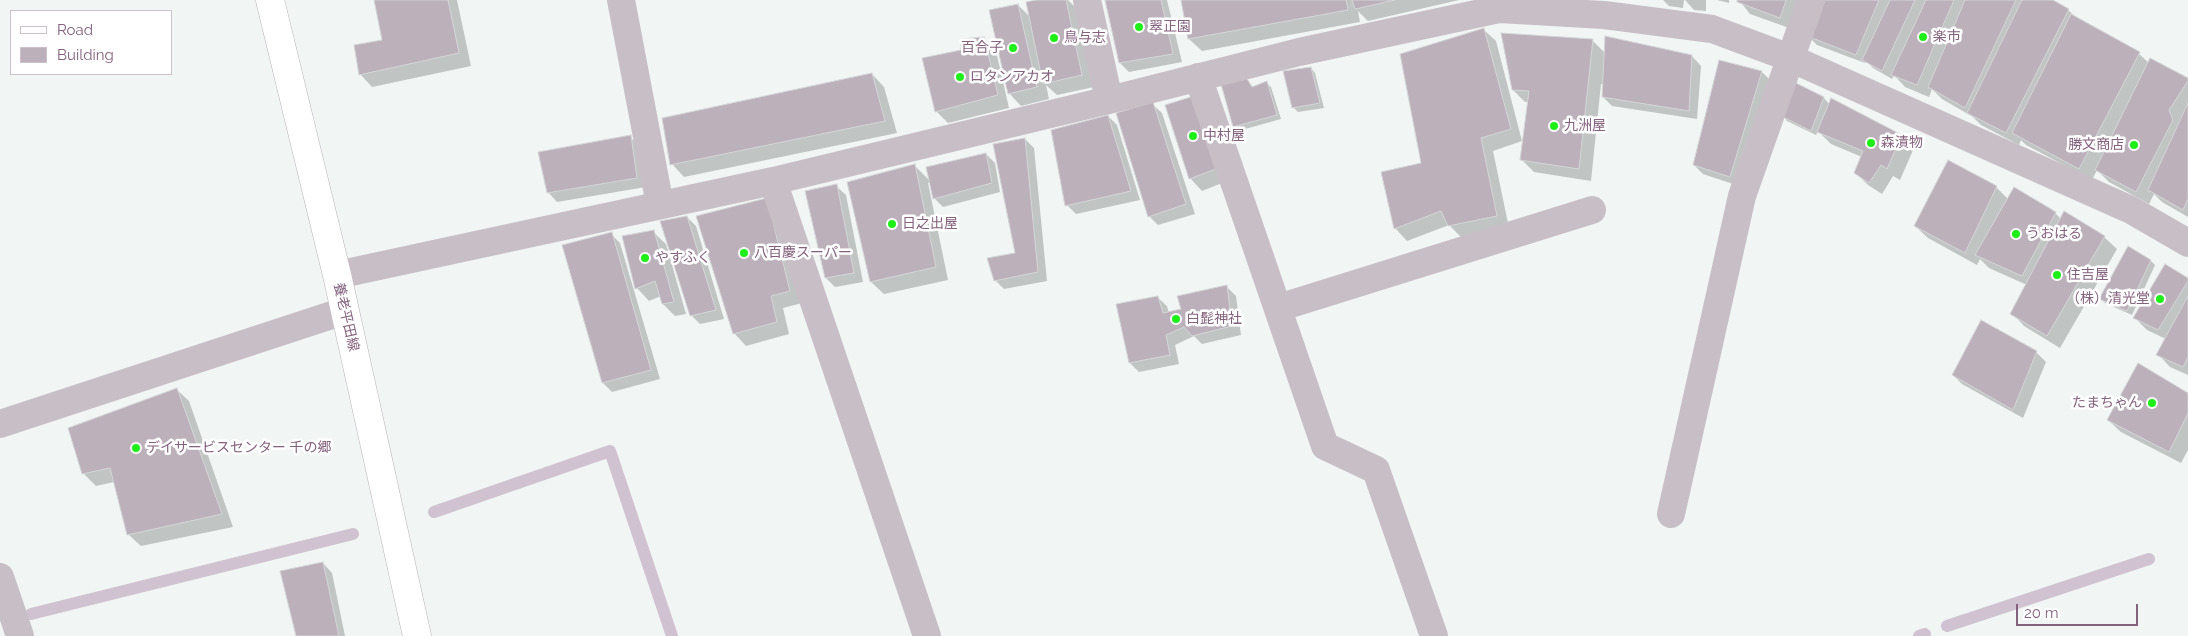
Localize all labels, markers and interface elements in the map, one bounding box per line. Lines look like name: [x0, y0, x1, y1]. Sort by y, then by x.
legend: [10, 10, 172, 75]
place label: 翠正園: [1149, 19, 1191, 35]
text: Road: [57, 21, 93, 39]
marker: 翠正園: [1133, 21, 1145, 33]
place label: 楽市: [1933, 29, 1961, 45]
place label: 鳥与志: [1064, 30, 1106, 46]
marker: 楽市: [1917, 31, 1929, 43]
marker: 鳥与志: [1048, 32, 1060, 44]
place label: 百合子: [961, 40, 1003, 56]
marker: 百合子: [1007, 42, 1019, 54]
text: Building: [57, 46, 114, 64]
place label: ロタンアカオ: [970, 69, 1054, 85]
marker: ロタンアカオ: [954, 71, 966, 83]
place label: 九洲屋: [1564, 118, 1606, 134]
marker: 九洲屋: [1548, 120, 1560, 132]
place label: 中村屋: [1203, 128, 1245, 144]
marker: 中村屋: [1187, 130, 1199, 142]
place label: 森漬物: [1881, 135, 1923, 151]
marker: 森漬物: [1865, 137, 1877, 149]
place label: 勝文商店: [2068, 137, 2124, 153]
marker: 勝文商店: [2128, 139, 2140, 151]
place label: 日之出屋: [902, 216, 958, 232]
marker: 日之出屋: [886, 218, 898, 230]
place label: うおはる: [2026, 226, 2082, 242]
marker: うおはる: [2010, 228, 2022, 240]
place label: 八百慶スーパー: [754, 245, 852, 261]
marker: 八百慶スーパー: [738, 247, 750, 259]
place label: やすふく: [655, 250, 711, 266]
marker: やすふく: [639, 252, 651, 264]
place label: 住吉屋: [2067, 267, 2109, 283]
marker: 住吉屋: [2051, 269, 2063, 281]
street label: 養老平田線: [330, 281, 362, 353]
place label: （株）清光堂: [2066, 291, 2150, 307]
marker: （株）清光堂: [2154, 293, 2166, 305]
place label: 白髭神社: [1186, 311, 1242, 327]
marker: 白髭神社: [1170, 313, 1182, 325]
place label: たまちゃん: [2072, 395, 2142, 411]
marker: たまちゃん: [2146, 397, 2158, 409]
place label: デイサービスセンター 千の郷: [146, 440, 332, 456]
marker: デイサービスセンター 千の郷: [130, 442, 142, 454]
scale bar: [2018, 594, 2140, 626]
text: 20 m: [2024, 604, 2059, 622]

